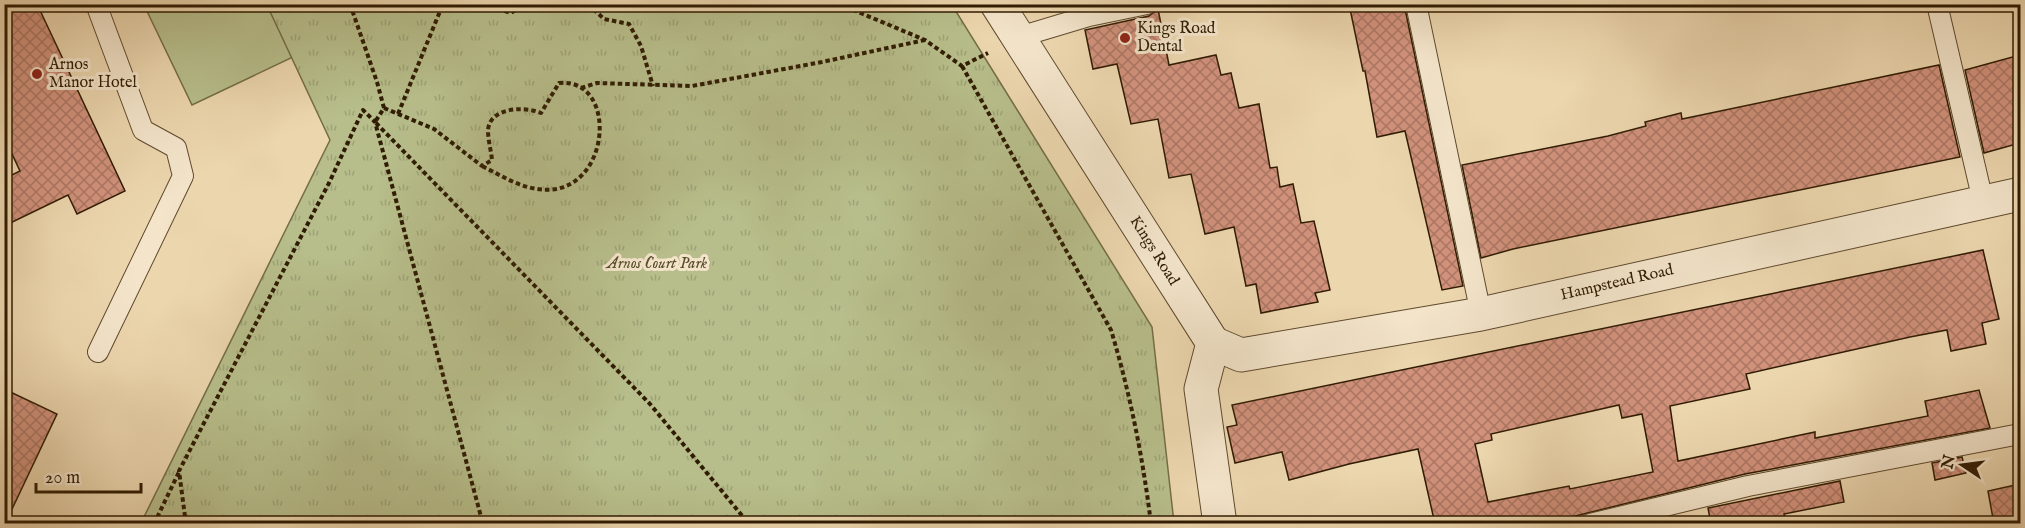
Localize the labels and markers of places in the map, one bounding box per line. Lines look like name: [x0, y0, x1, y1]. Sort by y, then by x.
place label: Kings Road Dental: [1137, 19, 1216, 57]
marker: Kings Road Dental: [1118, 31, 1132, 45]
place label: Arnos Manor Hotel: [48, 55, 137, 93]
marker: Arnos Manor Hotel: [30, 67, 44, 81]

